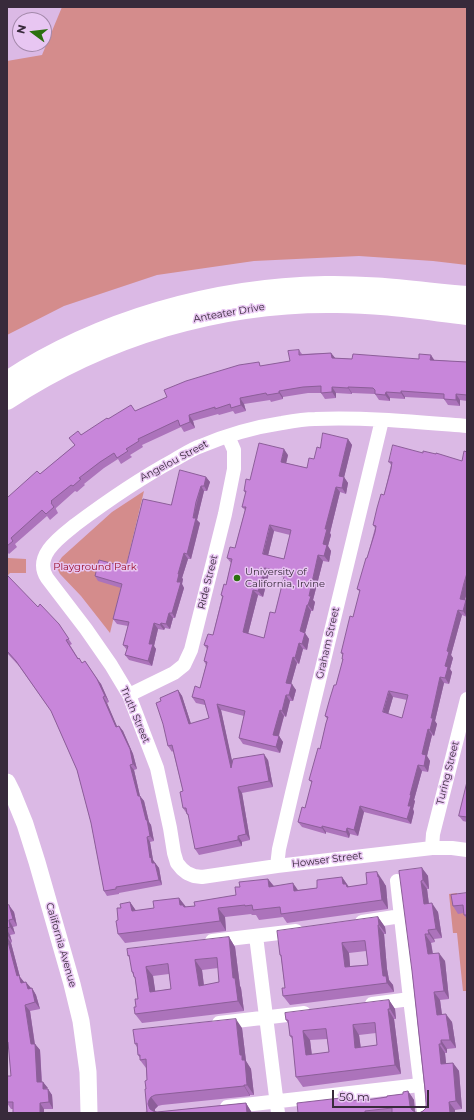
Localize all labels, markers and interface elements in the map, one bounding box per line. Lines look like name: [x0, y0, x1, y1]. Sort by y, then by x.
north arrow: [12, 12, 52, 52]
text: N: [13, 23, 29, 35]
street label: Anteater Drive: [192, 301, 266, 325]
street label: Angelou Street: [138, 438, 210, 484]
street label: Ride Street: [195, 554, 221, 610]
park label: Playground Park: [53, 561, 137, 573]
place label: University of California, Irvine: [245, 566, 325, 590]
marker: University of California, Irvine: [232, 573, 242, 583]
street label: Graham Street: [314, 606, 342, 680]
street label: Truth Street: [118, 685, 152, 745]
street label: Turing Street: [434, 740, 462, 806]
street label: Howser Street: [291, 850, 363, 870]
street label: California Avenue: [43, 901, 79, 989]
scale bar: [334, 1082, 431, 1108]
text: 50 m: [339, 1089, 370, 1104]

